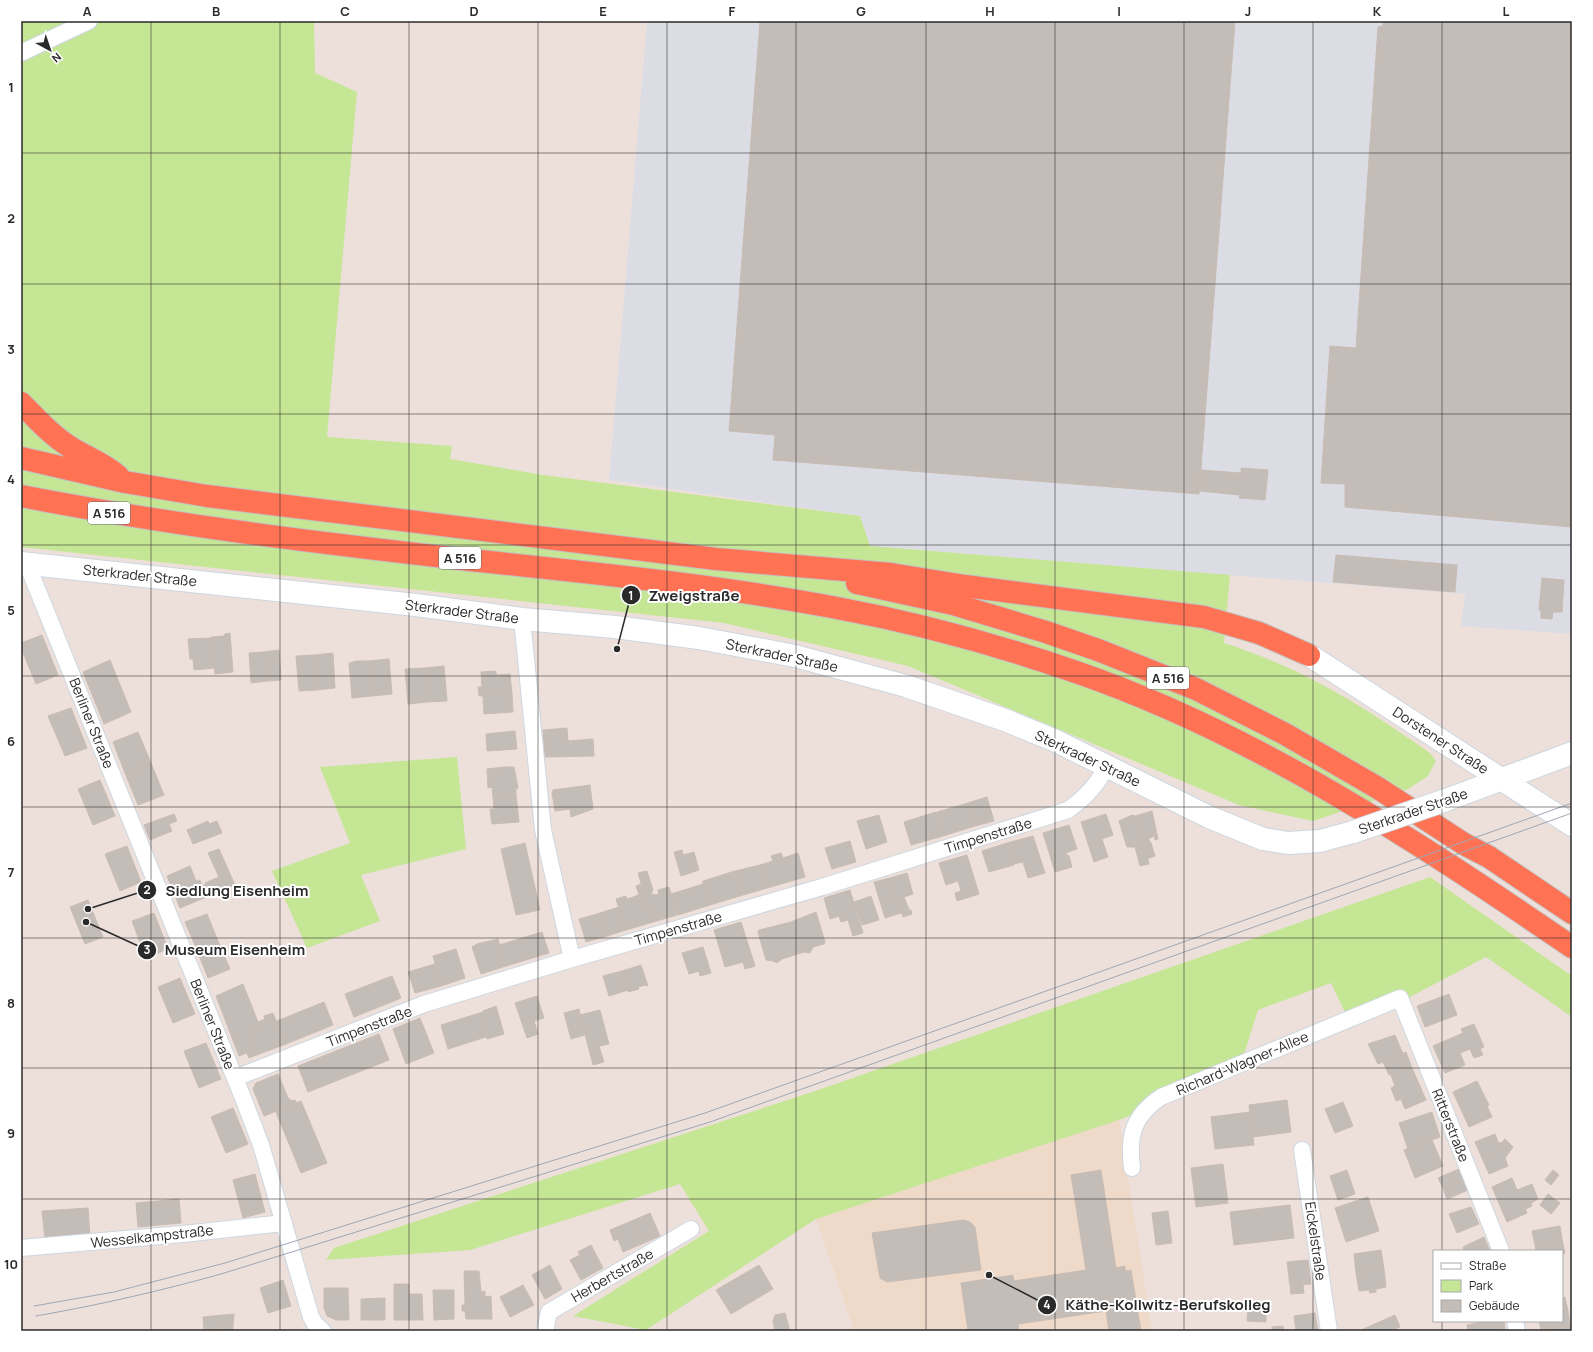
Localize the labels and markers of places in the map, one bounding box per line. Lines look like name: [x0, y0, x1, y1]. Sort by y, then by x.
callout: Zweigstraße: [621, 582, 747, 609]
callout: Siedlung Eisenheim: [137, 877, 316, 904]
callout: Museum Eisenheim: [137, 937, 314, 964]
callout: Käthe-Kollwitz-Berufskolleg: [1037, 1292, 1278, 1319]

